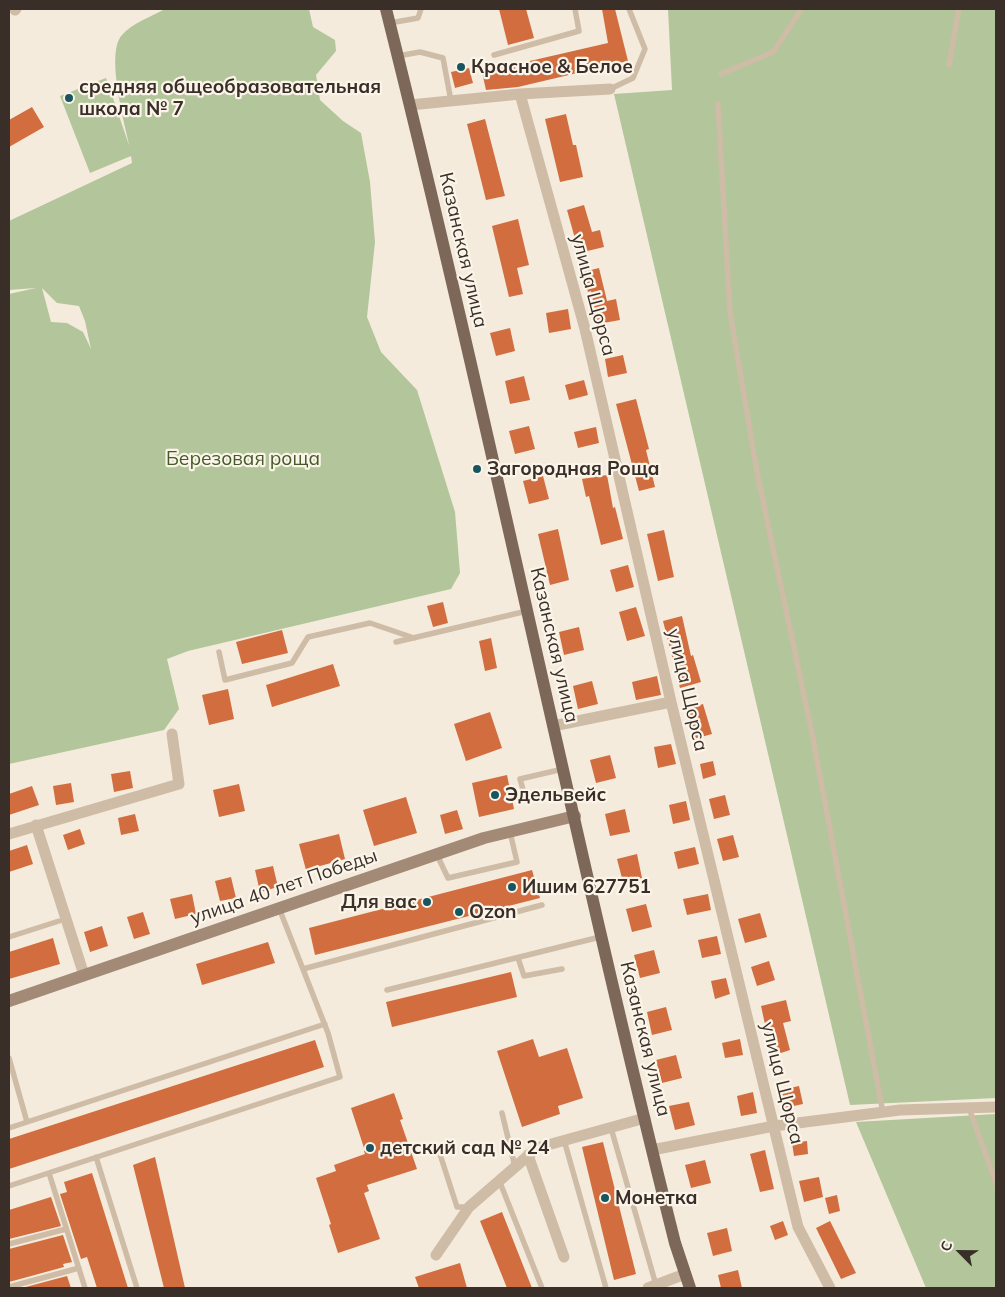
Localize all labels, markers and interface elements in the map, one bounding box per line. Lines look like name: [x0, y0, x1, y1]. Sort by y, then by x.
place label: Красное & Белое: [471, 56, 633, 78]
marker: Красное & Белое: [455, 61, 467, 73]
place label: средняя общеобразовательная школа № 7: [79, 76, 381, 120]
marker: средняя общеобразовательная школа № 7: [63, 92, 75, 104]
street label: Казанская улица: [434, 170, 492, 330]
street label: улица Щорса: [566, 231, 620, 359]
park label: Березовая роща: [166, 448, 320, 470]
place label: Загородная Роща: [487, 458, 660, 480]
marker: Загородная Роща: [471, 463, 483, 475]
street label: Казанская улица: [525, 565, 583, 725]
street label: улица Щорса: [662, 626, 712, 754]
place label: Эдельвейс: [505, 784, 606, 806]
marker: Эдельвейс: [489, 789, 501, 801]
street label: улица 40 лет Победы: [188, 844, 380, 930]
place label: Ишим 627751: [522, 876, 651, 898]
marker: Ишим 627751: [506, 881, 518, 893]
place label: Для вас: [341, 891, 417, 913]
marker: Для вас: [421, 896, 433, 908]
place label: Ozon: [469, 901, 516, 923]
marker: Ozon: [453, 906, 465, 918]
street label: Казанская улица: [615, 959, 675, 1119]
street label: улица Щорса: [756, 1019, 808, 1147]
place label: детский сад № 24: [380, 1137, 549, 1159]
marker: детский сад № 24: [364, 1142, 376, 1154]
place label: Монетка: [615, 1187, 698, 1209]
marker: Монетка: [599, 1192, 611, 1204]
north arrow: [935, 1227, 985, 1277]
text: С: [936, 1238, 956, 1254]

